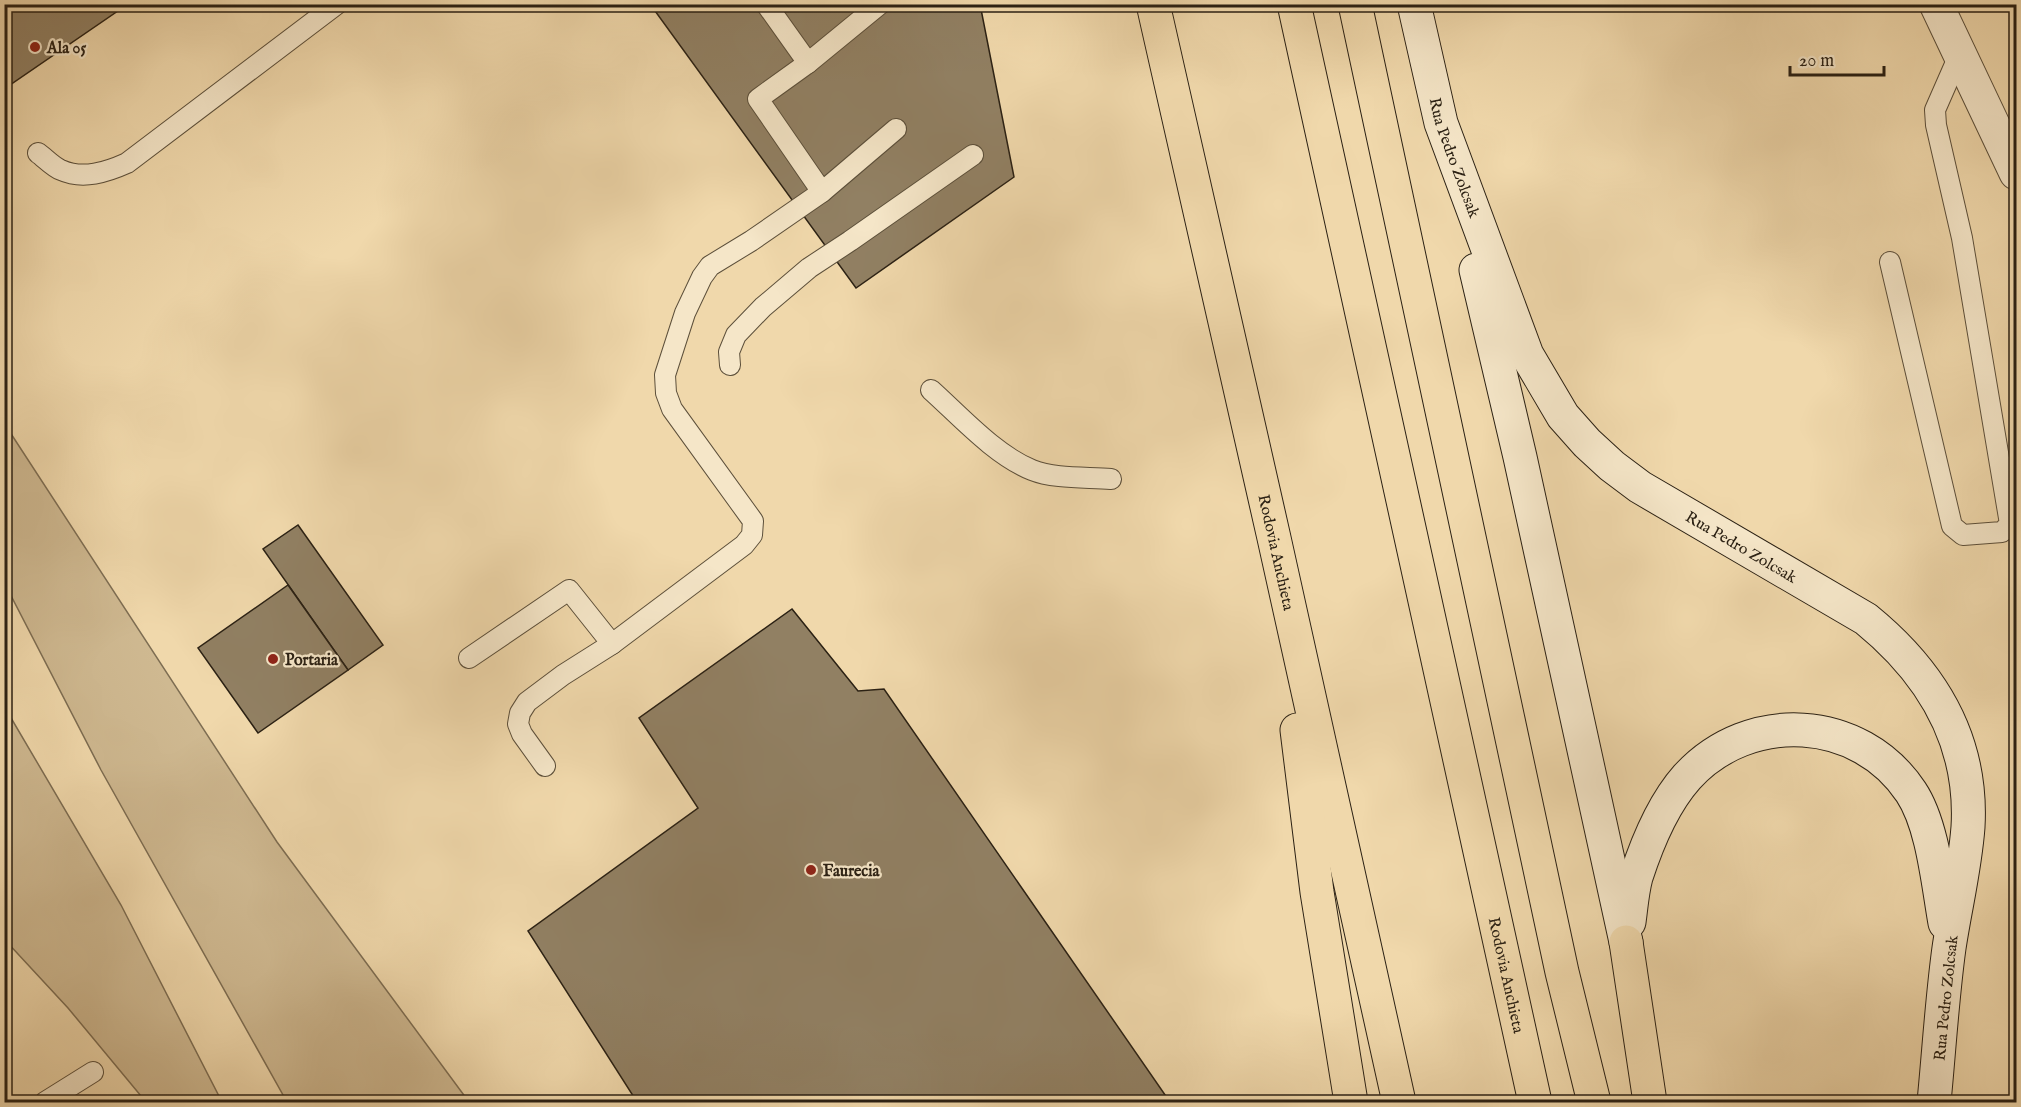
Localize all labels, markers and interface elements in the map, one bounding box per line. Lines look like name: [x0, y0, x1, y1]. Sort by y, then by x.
place label: Ala 05: [46, 39, 86, 59]
scale bar: [1790, 39, 1884, 77]
marker: Ala 05: [28, 40, 42, 54]
text: 20 m: [1799, 50, 1834, 73]
street label: Rua Pedro Zolcsak: [1424, 96, 1483, 221]
street label: Rodovia Anchieta: [1252, 493, 1298, 613]
street label: Rua Pedro Zolcsak: [1681, 508, 1800, 589]
place label: Portaria: [285, 651, 339, 671]
marker: Portaria: [266, 652, 280, 666]
place label: Faurecia: [823, 862, 881, 882]
marker: Faurecia: [804, 863, 818, 877]
street label: Rodovia Anchieta: [1483, 915, 1528, 1035]
street label: Rua Pedro Zolcsak: [1930, 934, 1964, 1062]

